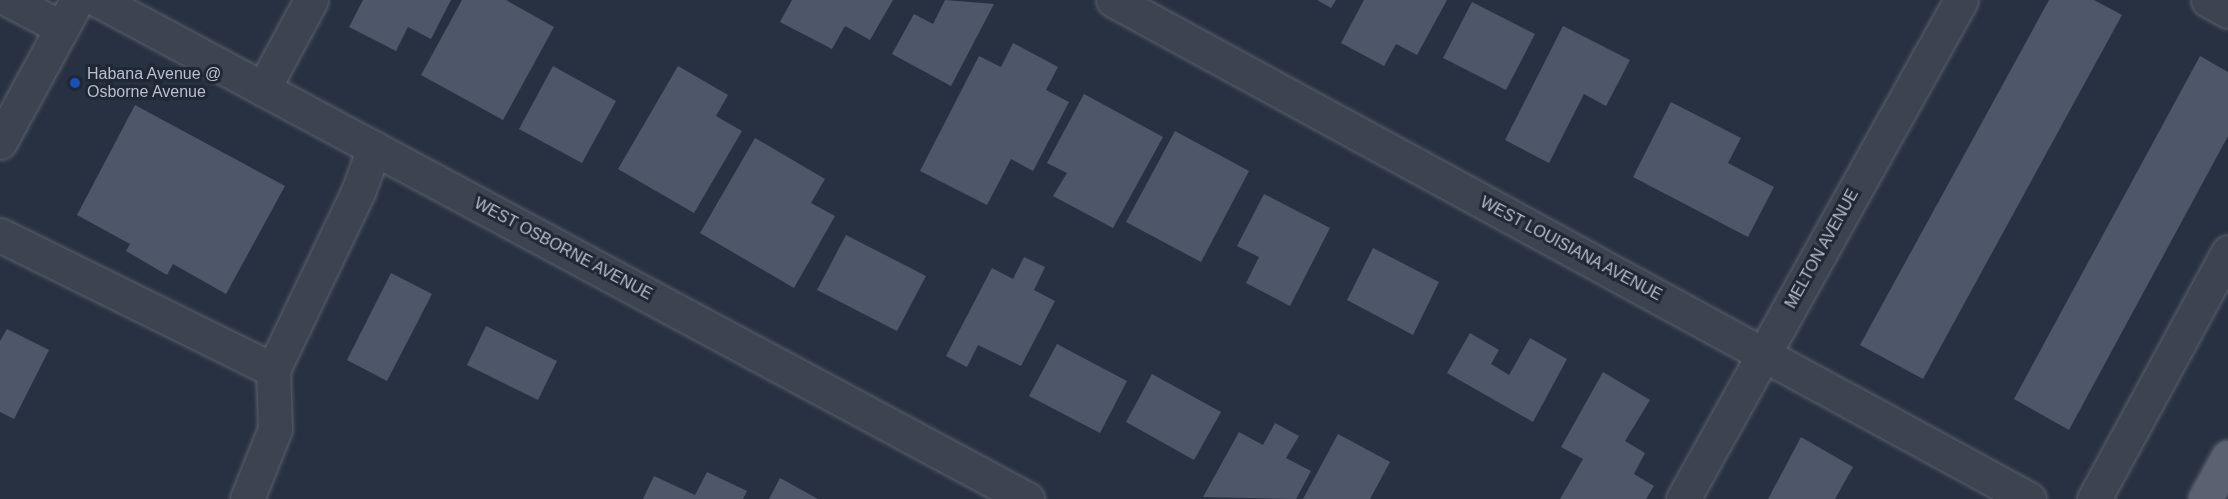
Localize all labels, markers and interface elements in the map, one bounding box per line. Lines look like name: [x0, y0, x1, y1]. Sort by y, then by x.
place label: Habana Avenue @ Osborne Avenue: [87, 64, 222, 102]
marker: Habana Avenue @ Osborne Avenue: [68, 76, 82, 90]
street label: MELTON AVENUE: [1781, 186, 1863, 312]
street label: WEST LOUISIANA AVENUE: [1476, 192, 1666, 306]
street label: WEST OSBORNE AVENUE: [470, 194, 656, 304]

